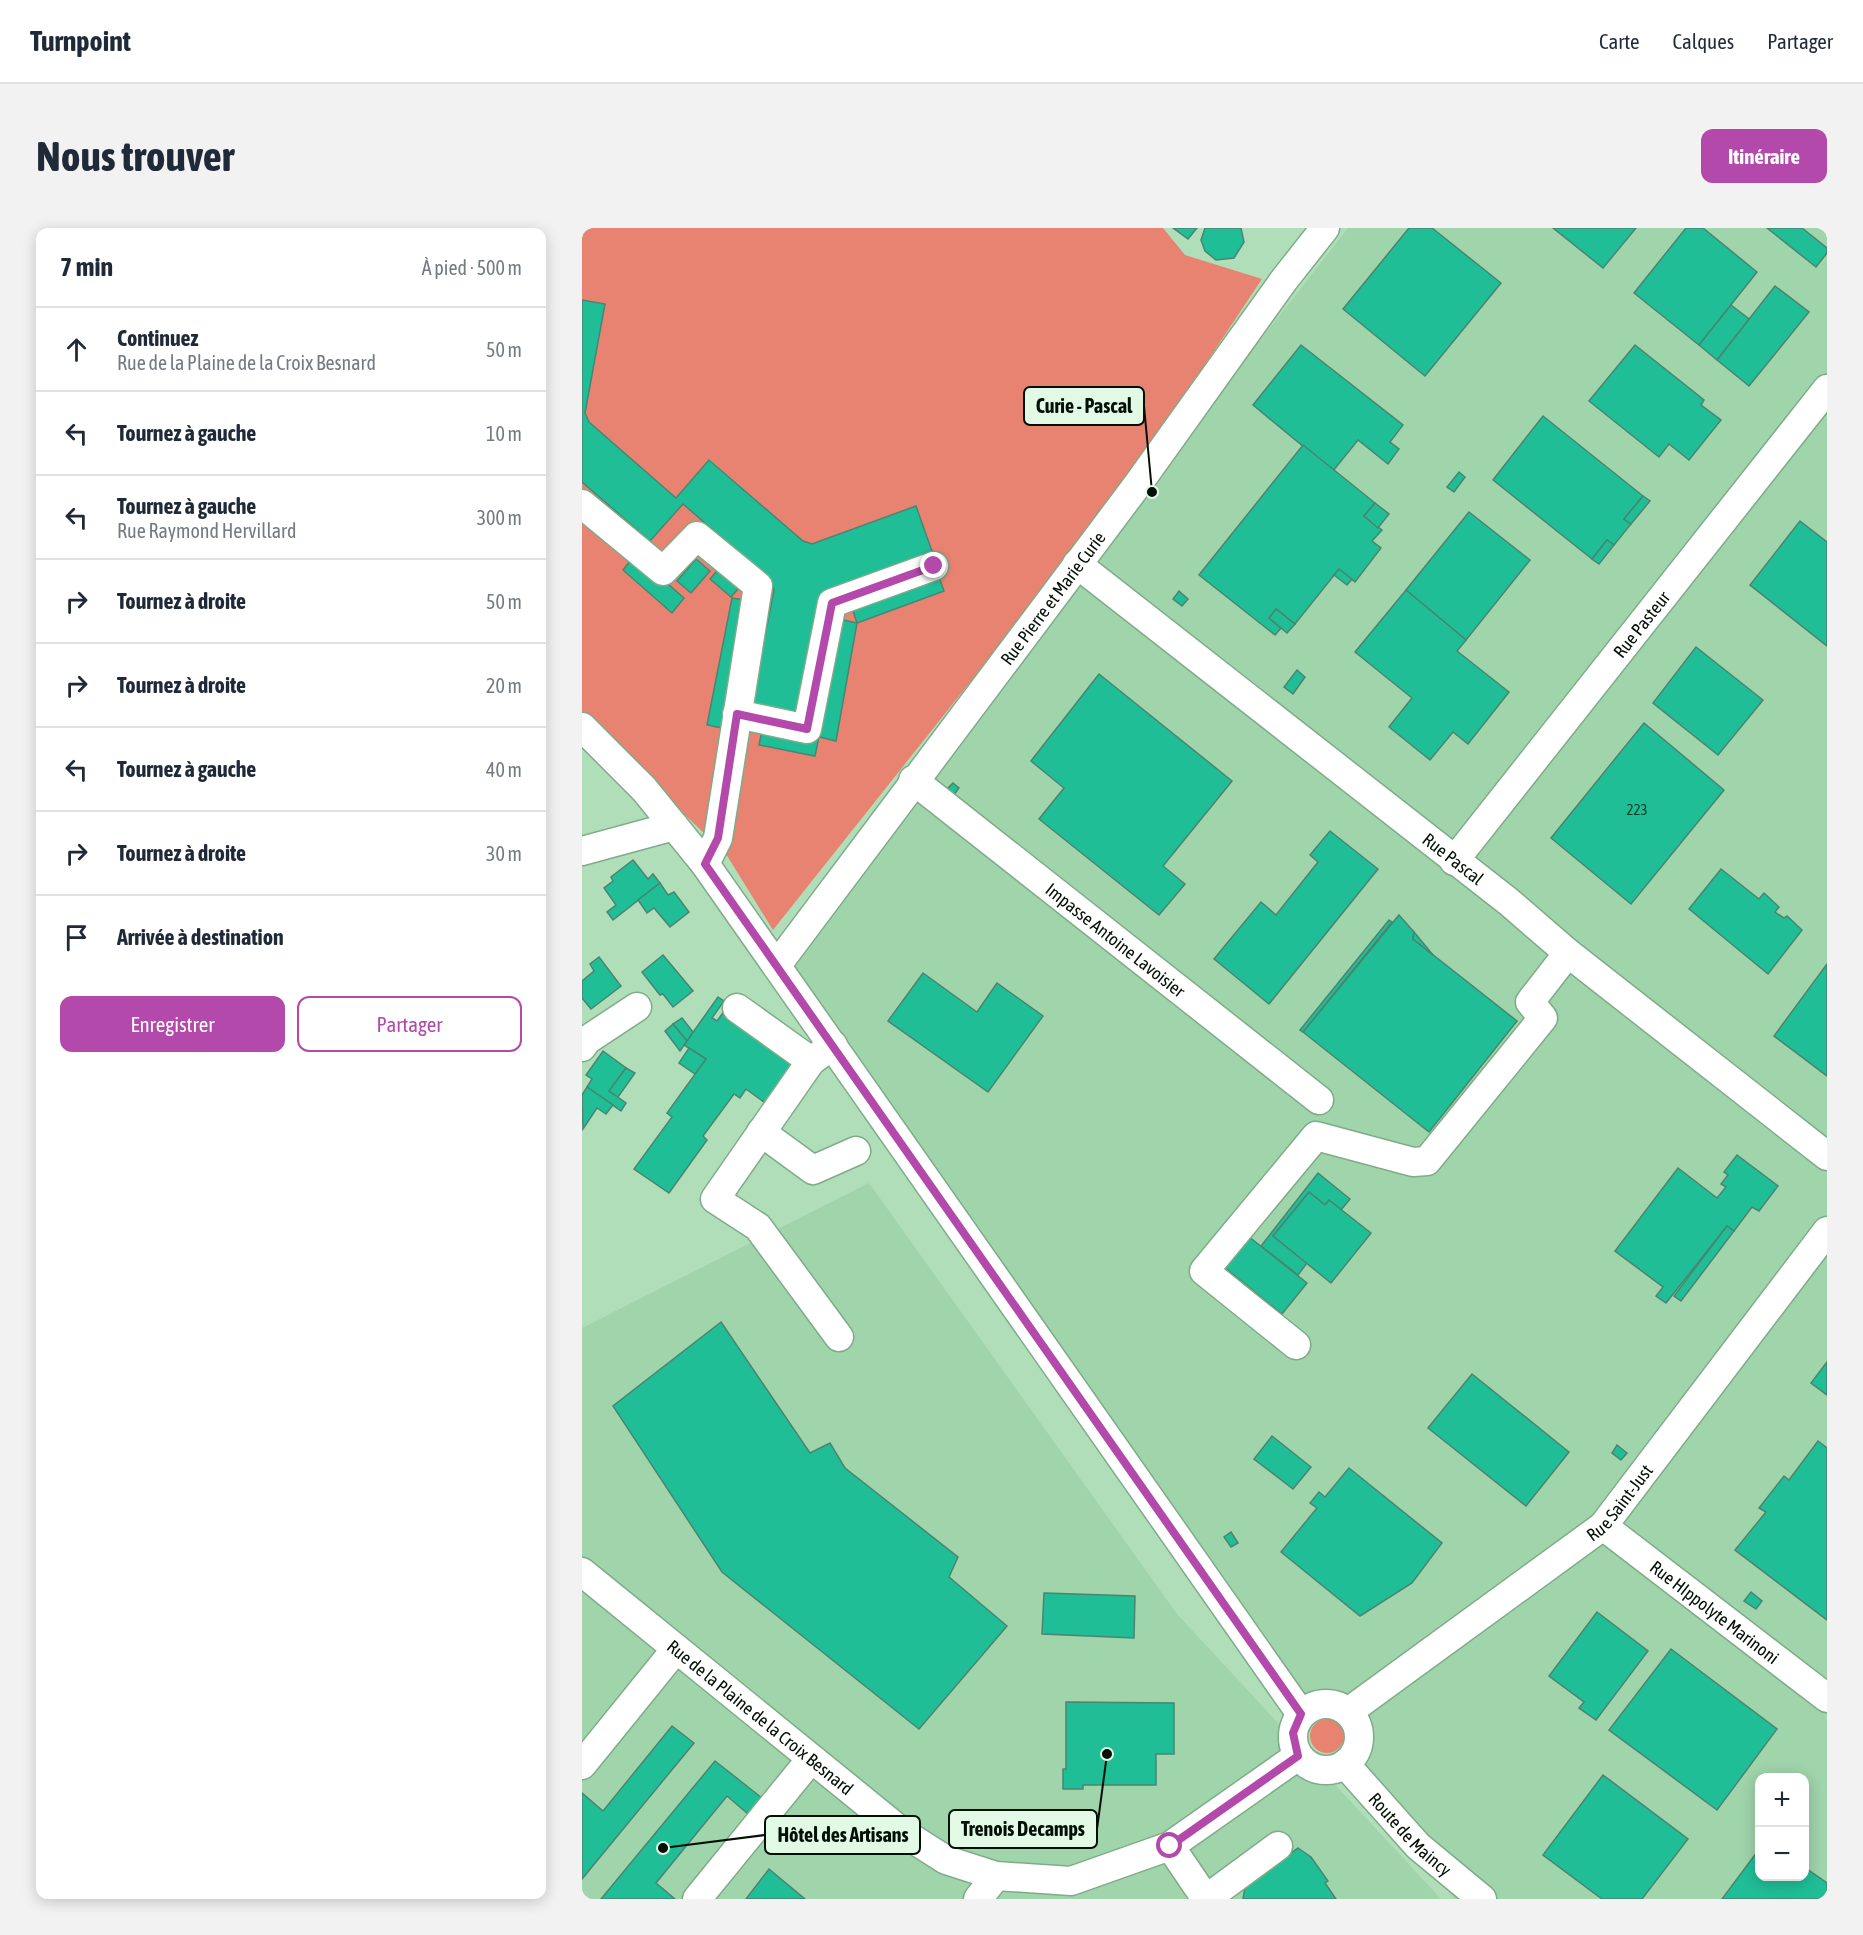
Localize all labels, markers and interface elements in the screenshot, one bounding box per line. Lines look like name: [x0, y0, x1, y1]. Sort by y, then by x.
text: Turnpoint: [30, 25, 131, 57]
text: Carte: [1599, 29, 1640, 53]
text: Calques: [1673, 29, 1734, 53]
text: Partager: [1767, 29, 1833, 53]
button: Itinéraire: [1701, 129, 1827, 183]
text: Nous trouver: [36, 132, 234, 180]
text: 7 min: [60, 252, 113, 282]
text: À pied · 500 m: [422, 256, 522, 279]
text: Continuez: [117, 325, 199, 351]
icon: ahead: [60, 333, 93, 366]
text: 50 m: [486, 338, 522, 361]
text: Rue de la Plaine de la Croix Besnard: [117, 351, 376, 374]
callout: Curie - Pascal: [1024, 387, 1144, 425]
text: Curie - Pascal: [1036, 394, 1133, 417]
icon: left: [60, 417, 93, 450]
text: Tournez à gauche: [117, 420, 256, 446]
text: 10 m: [486, 422, 522, 445]
text: Tournez à gauche: [117, 493, 256, 519]
icon: left: [60, 501, 93, 534]
text: 300 m: [477, 506, 522, 529]
text: Rue Raymond Hervillard: [117, 519, 296, 542]
street label: Rue Pierre et Marie Curie: [996, 527, 1109, 669]
route end: [920, 552, 946, 578]
icon: right: [60, 585, 93, 618]
street label: Rue Pasteur: [1609, 586, 1674, 661]
text: Tournez à droite: [117, 588, 246, 614]
text: 50 m: [486, 590, 522, 613]
icon: right: [60, 669, 93, 702]
text: Tournez à droite: [117, 672, 246, 698]
text: 20 m: [486, 674, 522, 697]
icon: left: [60, 753, 93, 786]
text: Tournez à gauche: [117, 756, 256, 782]
text: 40 m: [486, 758, 522, 781]
house number: 223: [1626, 801, 1648, 818]
street label: Rue Pascal: [1419, 828, 1488, 889]
icon: right: [60, 837, 93, 870]
text: Tournez à droite: [117, 840, 246, 866]
text: 30 m: [486, 842, 522, 865]
street label: Impasse Antoine Lavoisier: [1042, 878, 1190, 1002]
icon: arrive: [60, 921, 93, 954]
text: Arrivée à destination: [117, 924, 284, 950]
button: Enregistrer: [60, 996, 285, 1052]
button: Partager: [297, 996, 522, 1052]
street label: Rue Saint-Just: [1582, 1460, 1657, 1545]
street label: Rue HIppolyte Marinoni: [1646, 1556, 1783, 1668]
street label: Rue de la Plaine de la Croix Besnard: [663, 1635, 858, 1799]
map controls: [1755, 1773, 1809, 1881]
button: +: [1755, 1773, 1809, 1827]
street label: Route de Maincy: [1365, 1788, 1456, 1880]
callout: Trenois Decamps: [949, 1810, 1097, 1848]
callout: Hôtel des Artisans: [765, 1816, 920, 1854]
text: Trenois Decamps: [961, 1817, 1085, 1840]
text: Hôtel des Artisans: [777, 1823, 909, 1846]
button: −: [1755, 1827, 1809, 1881]
route start: [1156, 1832, 1182, 1858]

